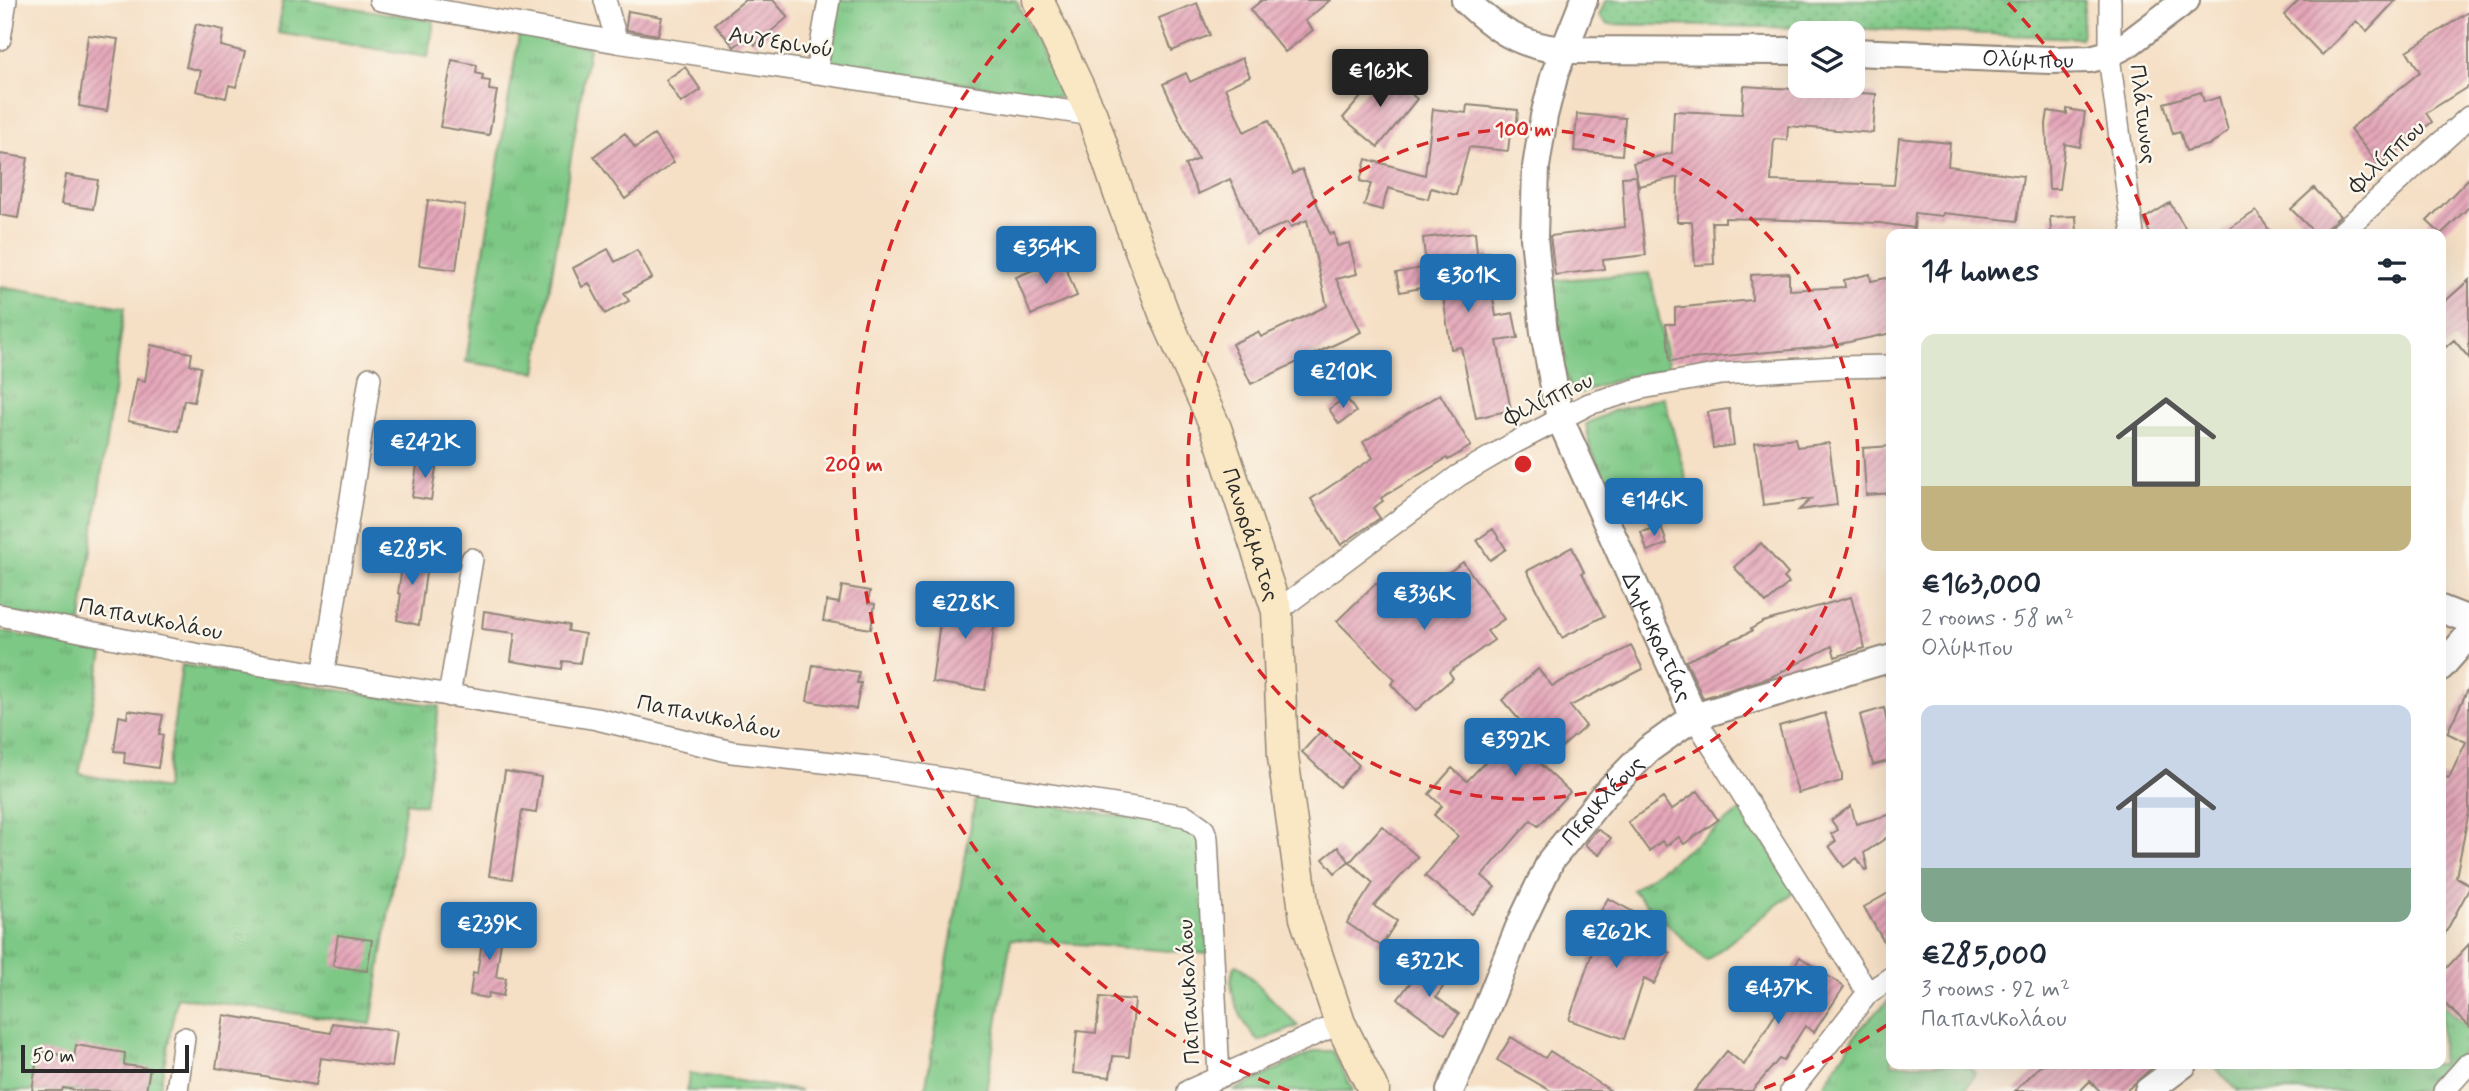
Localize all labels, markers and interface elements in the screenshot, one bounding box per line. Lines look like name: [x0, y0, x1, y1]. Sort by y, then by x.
street label: Αυγερινού: [726, 20, 835, 66]
map controls: [1788, 21, 1865, 98]
button: layers: [1788, 21, 1865, 98]
street label: Ολύμπου: [1981, 44, 2074, 77]
pin: €163K: [1331, 50, 1429, 109]
text: €163K: [1348, 57, 1412, 87]
street label: Πλάτωνος: [2121, 63, 2163, 166]
street label: Φιλίππου: [2342, 114, 2432, 202]
text: 100 m: [1495, 116, 1551, 144]
pin: €354K: [997, 226, 1095, 286]
text: €354K: [1012, 234, 1080, 264]
text: 14 homes: [1921, 252, 2039, 291]
icon: filters: [2373, 252, 2411, 290]
pin: €301K: [1419, 254, 1517, 314]
text: €301K: [1436, 262, 1500, 292]
pin: €210K: [1294, 350, 1392, 410]
text: €210K: [1310, 358, 1376, 388]
street label: Φιλίππου: [1498, 366, 1598, 434]
icon: home: [2103, 379, 2229, 505]
pin: €242K: [376, 420, 474, 480]
text: €242K: [390, 428, 460, 458]
text: 200 m: [825, 451, 883, 479]
centre of rings: [1511, 452, 1535, 476]
street label: Πανοράματος: [1213, 464, 1286, 605]
pin: €146K: [1605, 478, 1703, 538]
text: €146K: [1621, 486, 1687, 516]
pin: €285K: [363, 528, 461, 587]
text: €285K: [378, 535, 446, 565]
text: €163,000: [1921, 565, 2041, 604]
street label: Δημοκρατίας: [1614, 567, 1698, 707]
pin: €336K: [1375, 572, 1473, 632]
text: €336K: [1393, 580, 1455, 610]
pin: €228K: [916, 582, 1014, 641]
text: €228K: [931, 589, 999, 619]
street label: Παπανικολάου: [76, 591, 225, 649]
text: 2 rooms · 58 m²: [1921, 604, 2074, 634]
text: Ολύμπου: [1921, 634, 2013, 664]
street label: Παπανικολάου: [634, 688, 783, 748]
pin: €392K: [1466, 718, 1564, 778]
text: €392K: [1480, 726, 1550, 756]
street label: Περικλέους: [1555, 750, 1652, 853]
icon: home: [2103, 750, 2229, 876]
pin: €239K: [440, 902, 538, 962]
text: €239K: [457, 910, 521, 940]
pin: €262K: [1567, 911, 1665, 970]
street label: Παπανικολάου: [1171, 918, 1209, 1065]
text: €262K: [1581, 918, 1651, 948]
text: €285,000: [1921, 936, 2047, 975]
pin: €322K: [1380, 940, 1478, 999]
text: €322K: [1395, 947, 1463, 977]
pin: €437K: [1729, 967, 1827, 1026]
text: €437K: [1744, 974, 1812, 1004]
text: 3 rooms · 92 m²: [1921, 975, 2070, 1005]
text: Παπανικολάου: [1921, 1005, 2067, 1035]
scale bar: [21, 1042, 189, 1074]
text: 50 m: [32, 1044, 75, 1069]

